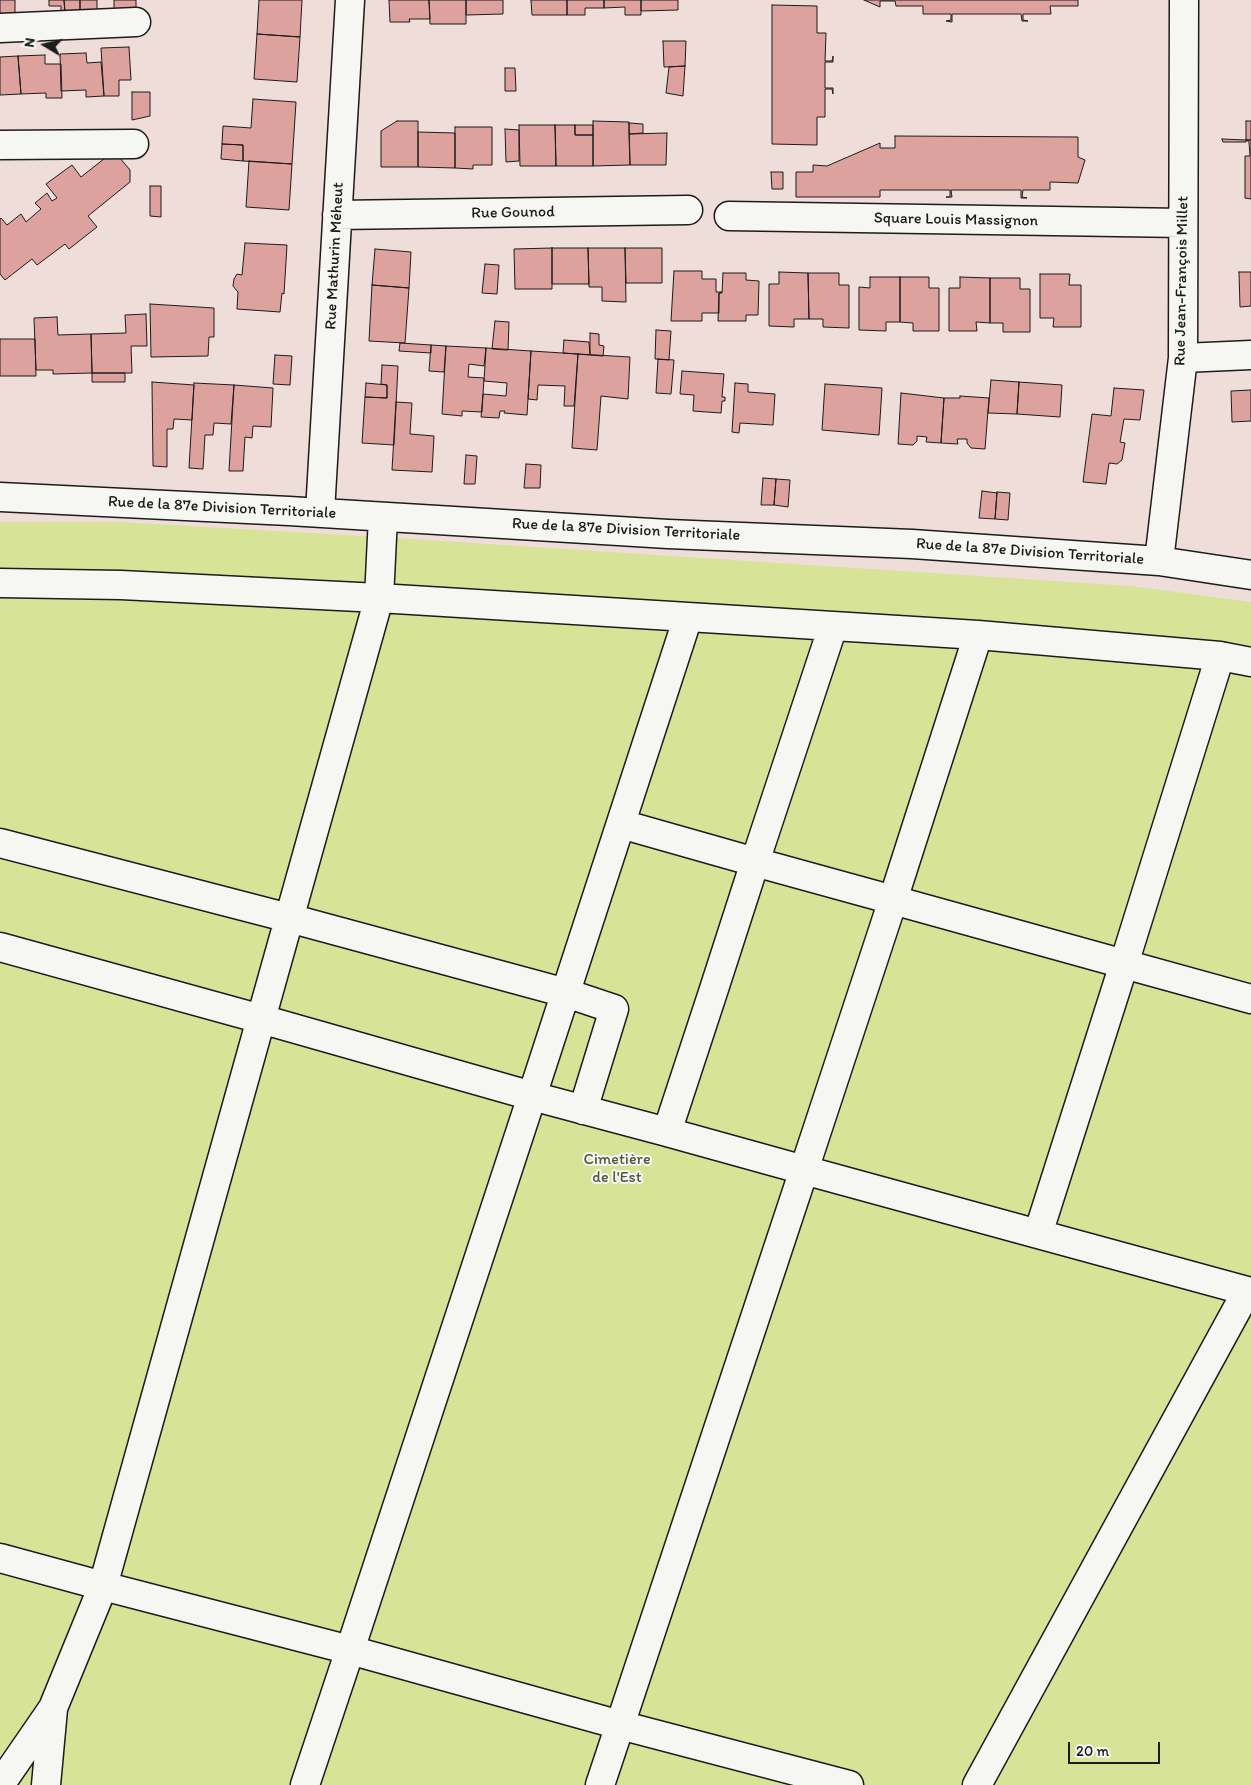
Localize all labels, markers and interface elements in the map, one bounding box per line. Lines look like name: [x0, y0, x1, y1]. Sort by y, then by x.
north arrow: [20, 20, 70, 70]
text: N: [21, 37, 39, 49]
street label: Rue Mathurin Méheut: [322, 182, 348, 330]
street label: Rue Jean-François Millet: [1171, 196, 1193, 366]
street label: Rue Gounod: [471, 203, 555, 223]
street label: Square Louis Massignon: [874, 209, 1038, 231]
street label: Rue de la 87e Division Territoriale: [107, 492, 337, 524]
street label: Rue de la 87e Division Territoriale: [511, 514, 741, 546]
street label: Rue de la 87e Division Territoriale: [915, 534, 1145, 570]
park label: Cimetière de l'Est: [583, 1150, 651, 1188]
scale bar: [1071, 1732, 1164, 1764]
text: 20 m: [1076, 1742, 1109, 1760]

